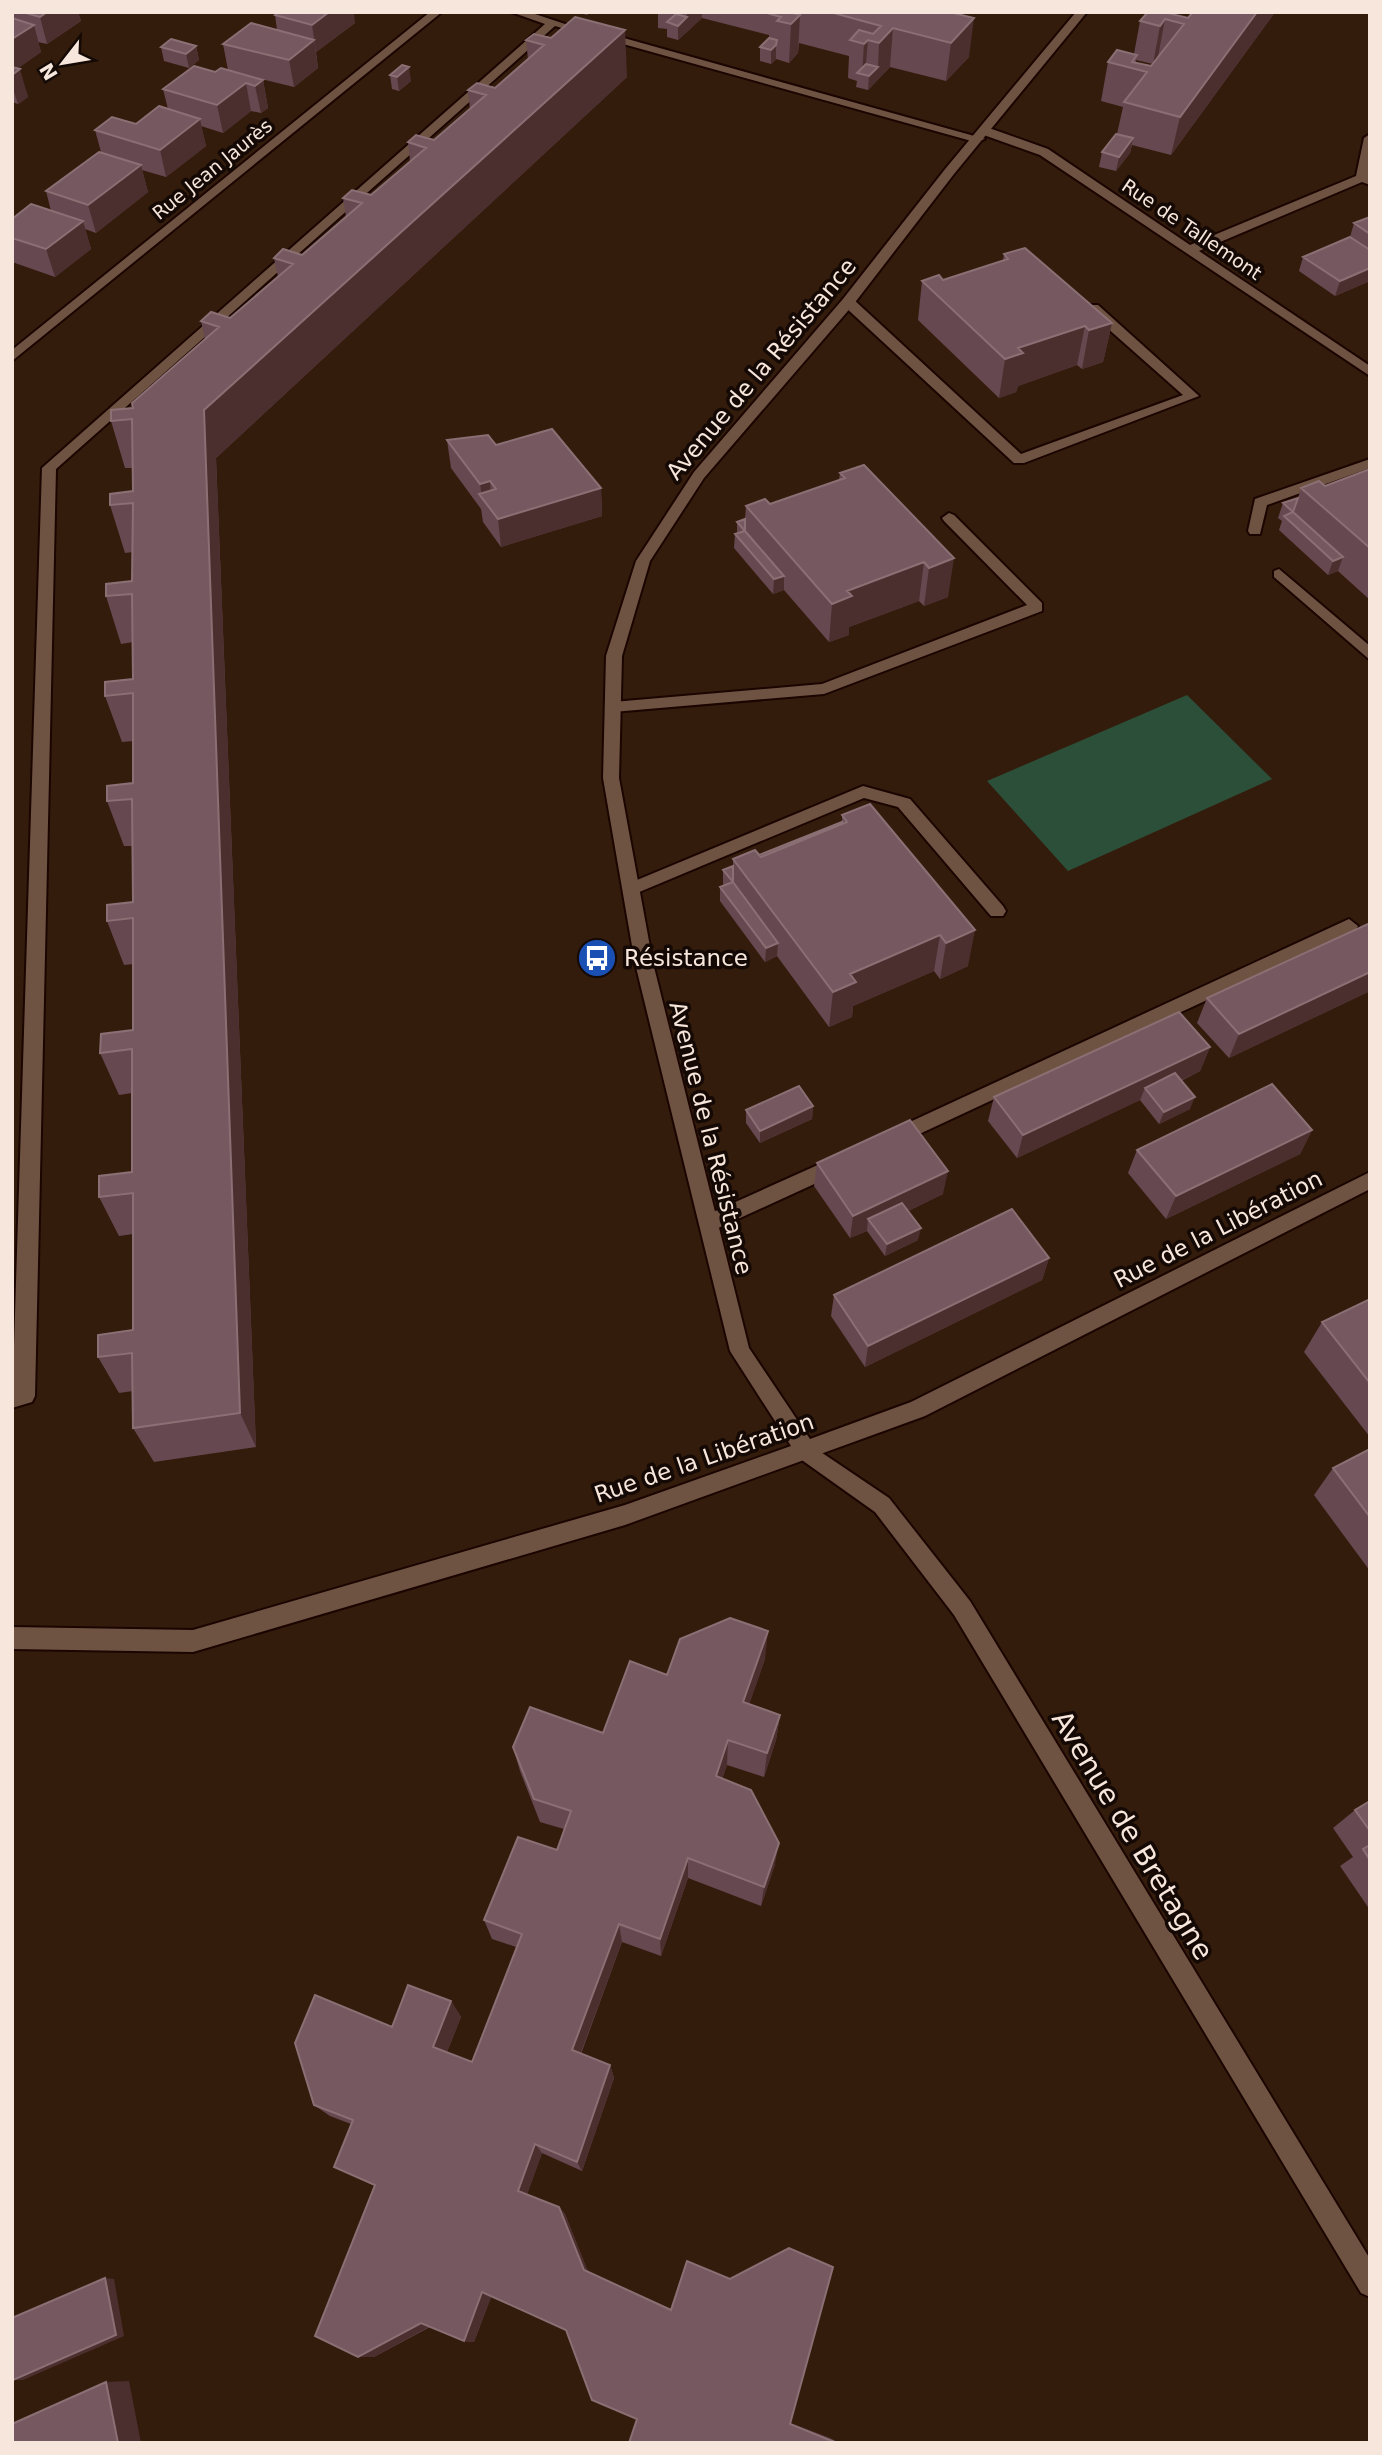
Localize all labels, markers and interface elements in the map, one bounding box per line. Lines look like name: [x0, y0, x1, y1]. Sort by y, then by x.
north arrow: [28, 28, 98, 98]
text: N: [35, 59, 62, 84]
street label: Rue Jean Jaurès: [148, 114, 276, 224]
street label: Rue de Tallemont: [1118, 174, 1266, 284]
street label: Avenue de la Résistance: [661, 253, 861, 485]
bus stop icon: Résistance: [576, 937, 618, 979]
place label: Résistance: [624, 945, 748, 971]
street label: Avenue de la Résistance: [664, 999, 758, 1277]
street label: Rue de la Libération: [1109, 1165, 1327, 1293]
street label: Rue de la Libération: [591, 1408, 817, 1508]
street label: Avenue de Bretagne: [1045, 1705, 1220, 1966]

